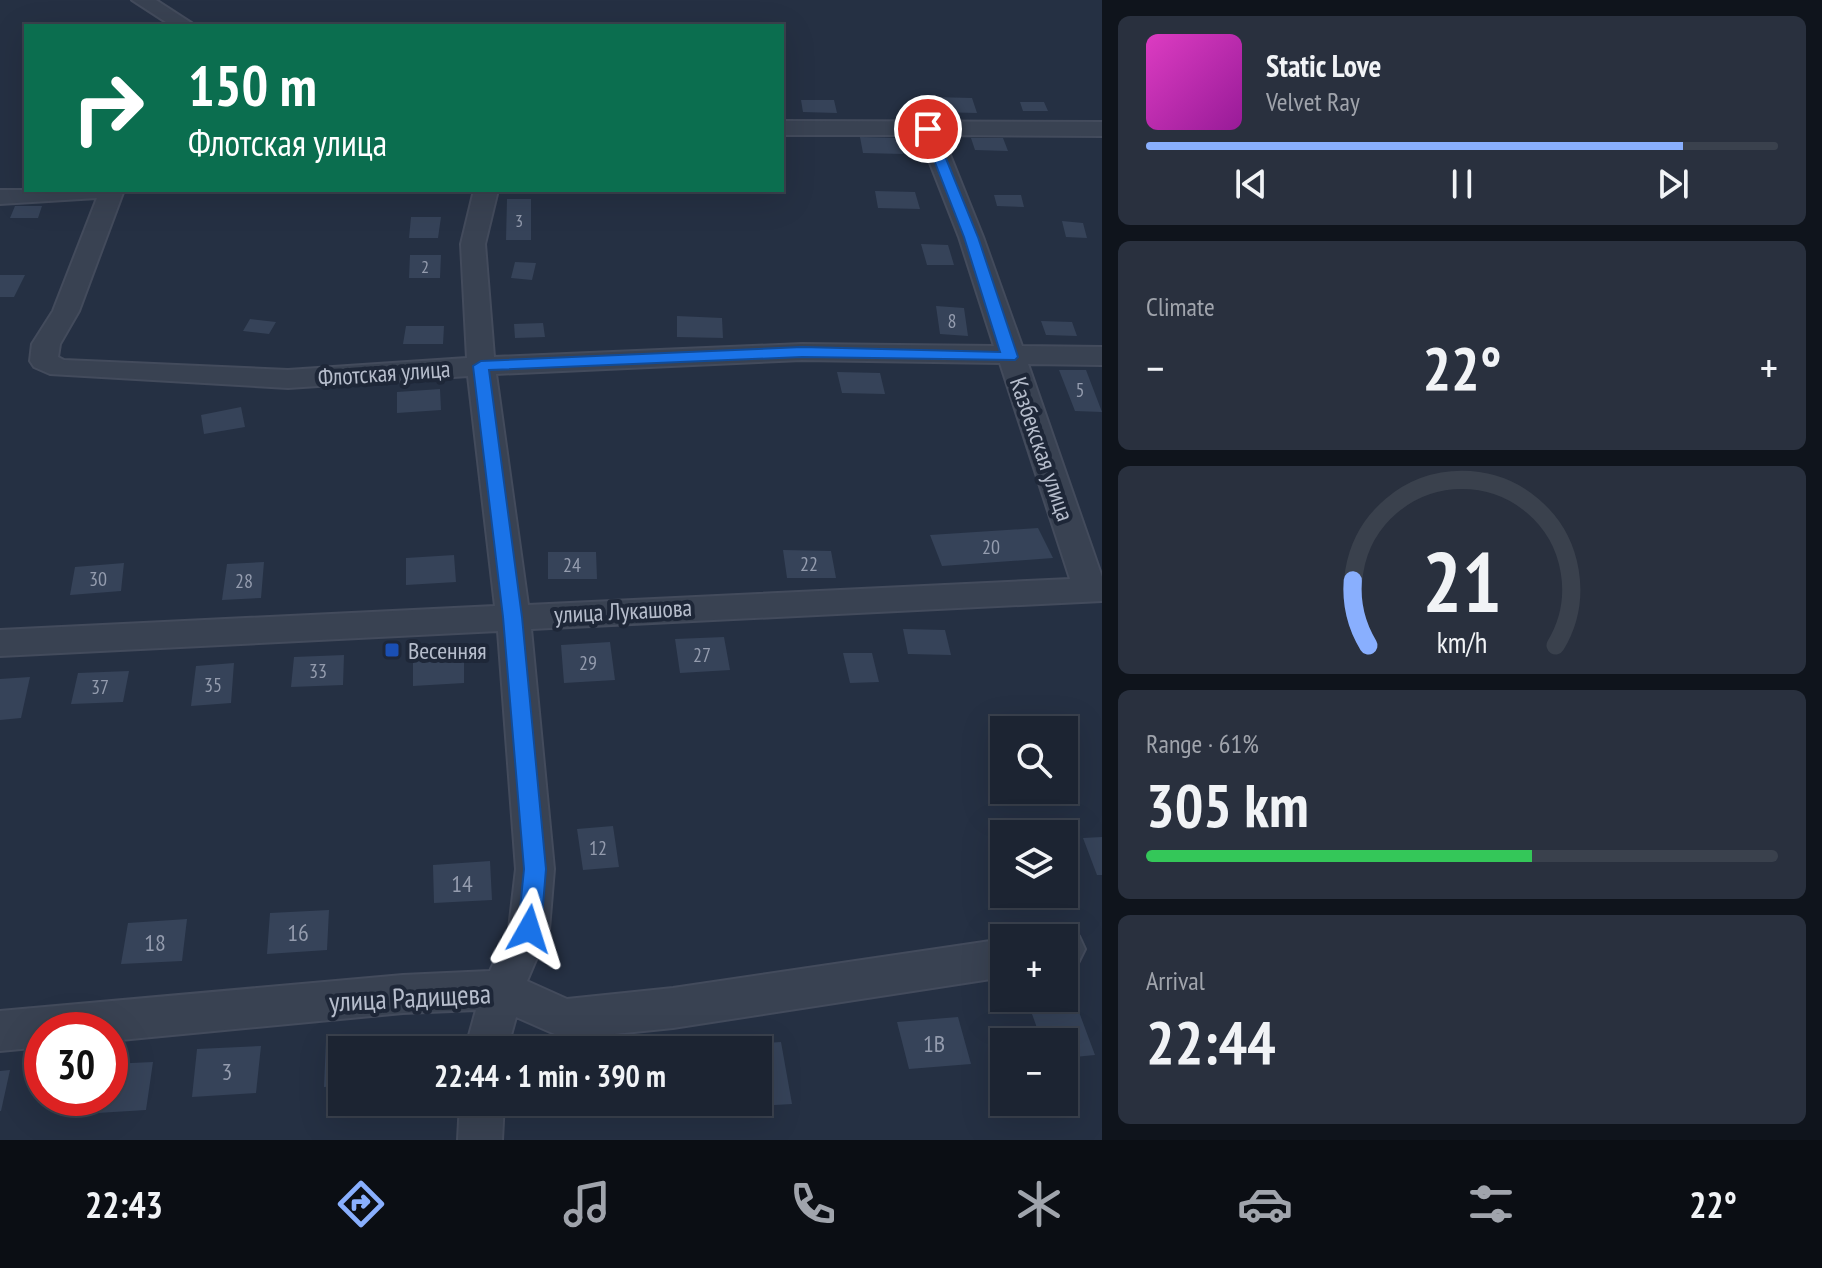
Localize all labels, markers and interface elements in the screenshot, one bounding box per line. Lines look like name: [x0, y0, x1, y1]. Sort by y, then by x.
text: Static Love: [1266, 46, 1381, 85]
text: 150 m: [188, 49, 317, 121]
icon: right: [56, 56, 160, 160]
text: Velvet Ray: [1266, 85, 1360, 118]
pin: [894, 95, 962, 163]
icon: arrive: [906, 107, 950, 151]
text: Флотская улица: [188, 119, 387, 166]
icon: previous: [1229, 162, 1273, 206]
icon: pause: [1440, 162, 1484, 206]
icon: next: [1651, 162, 1695, 206]
house number: 3: [515, 209, 523, 232]
house number: 2: [421, 255, 429, 278]
text: Climate: [1146, 290, 1215, 323]
house number: 8: [948, 308, 957, 334]
text: 22°: [1422, 329, 1502, 407]
text: −: [1146, 339, 1164, 396]
text: +: [1760, 339, 1778, 396]
street label: Флотская улица: [317, 353, 451, 393]
street label: Казбекская улица: [1003, 373, 1081, 525]
house number: 5: [1076, 377, 1085, 403]
text: 21: [1422, 527, 1502, 635]
house number: 20: [982, 534, 1000, 560]
house number: 22: [800, 551, 818, 577]
house number: 24: [563, 552, 581, 578]
house number: 30: [89, 566, 107, 592]
house number: 28: [235, 568, 253, 594]
street label: улица Лукашова: [553, 592, 693, 630]
text: km/h: [1437, 624, 1487, 661]
place label: Весенняя: [408, 635, 486, 666]
marker: Весенняя: [383, 641, 401, 659]
house number: 27: [693, 642, 711, 668]
house number: 29: [579, 650, 597, 676]
house number: 33: [309, 658, 327, 684]
house number: 35: [204, 672, 222, 698]
house number: 37: [91, 674, 109, 700]
map controls: [990, 716, 1078, 1116]
button: search: [990, 716, 1078, 804]
text: Range · 61%: [1146, 727, 1259, 760]
text: 305 km: [1146, 766, 1309, 844]
button: layers: [990, 820, 1078, 908]
house number: 12: [589, 835, 607, 861]
house number: 14: [451, 868, 473, 899]
position arrow: [487, 887, 571, 971]
house number: 16: [287, 917, 309, 948]
button: +: [990, 924, 1078, 1012]
house number: 18: [144, 927, 166, 958]
text: Arrival: [1146, 964, 1205, 997]
street label: улица Радищева: [328, 974, 492, 1020]
text: 22:44: [1146, 1003, 1276, 1081]
speed limit sign: 30: [24, 1012, 128, 1116]
house number: 1В: [923, 1028, 945, 1059]
button: −: [990, 1028, 1078, 1116]
house number: 3: [222, 1056, 232, 1087]
text: 22:44 · 1 min · 390 m: [434, 1056, 666, 1095]
icon: directions: [333, 1176, 389, 1232]
icon: music: [559, 1176, 615, 1232]
icon: phone: [785, 1176, 841, 1232]
icon: climate: [1011, 1176, 1067, 1232]
icon: car: [1237, 1176, 1293, 1232]
icon: filters: [1463, 1176, 1519, 1232]
text: 22:43: [85, 1181, 163, 1228]
text: 22°: [1689, 1181, 1737, 1228]

